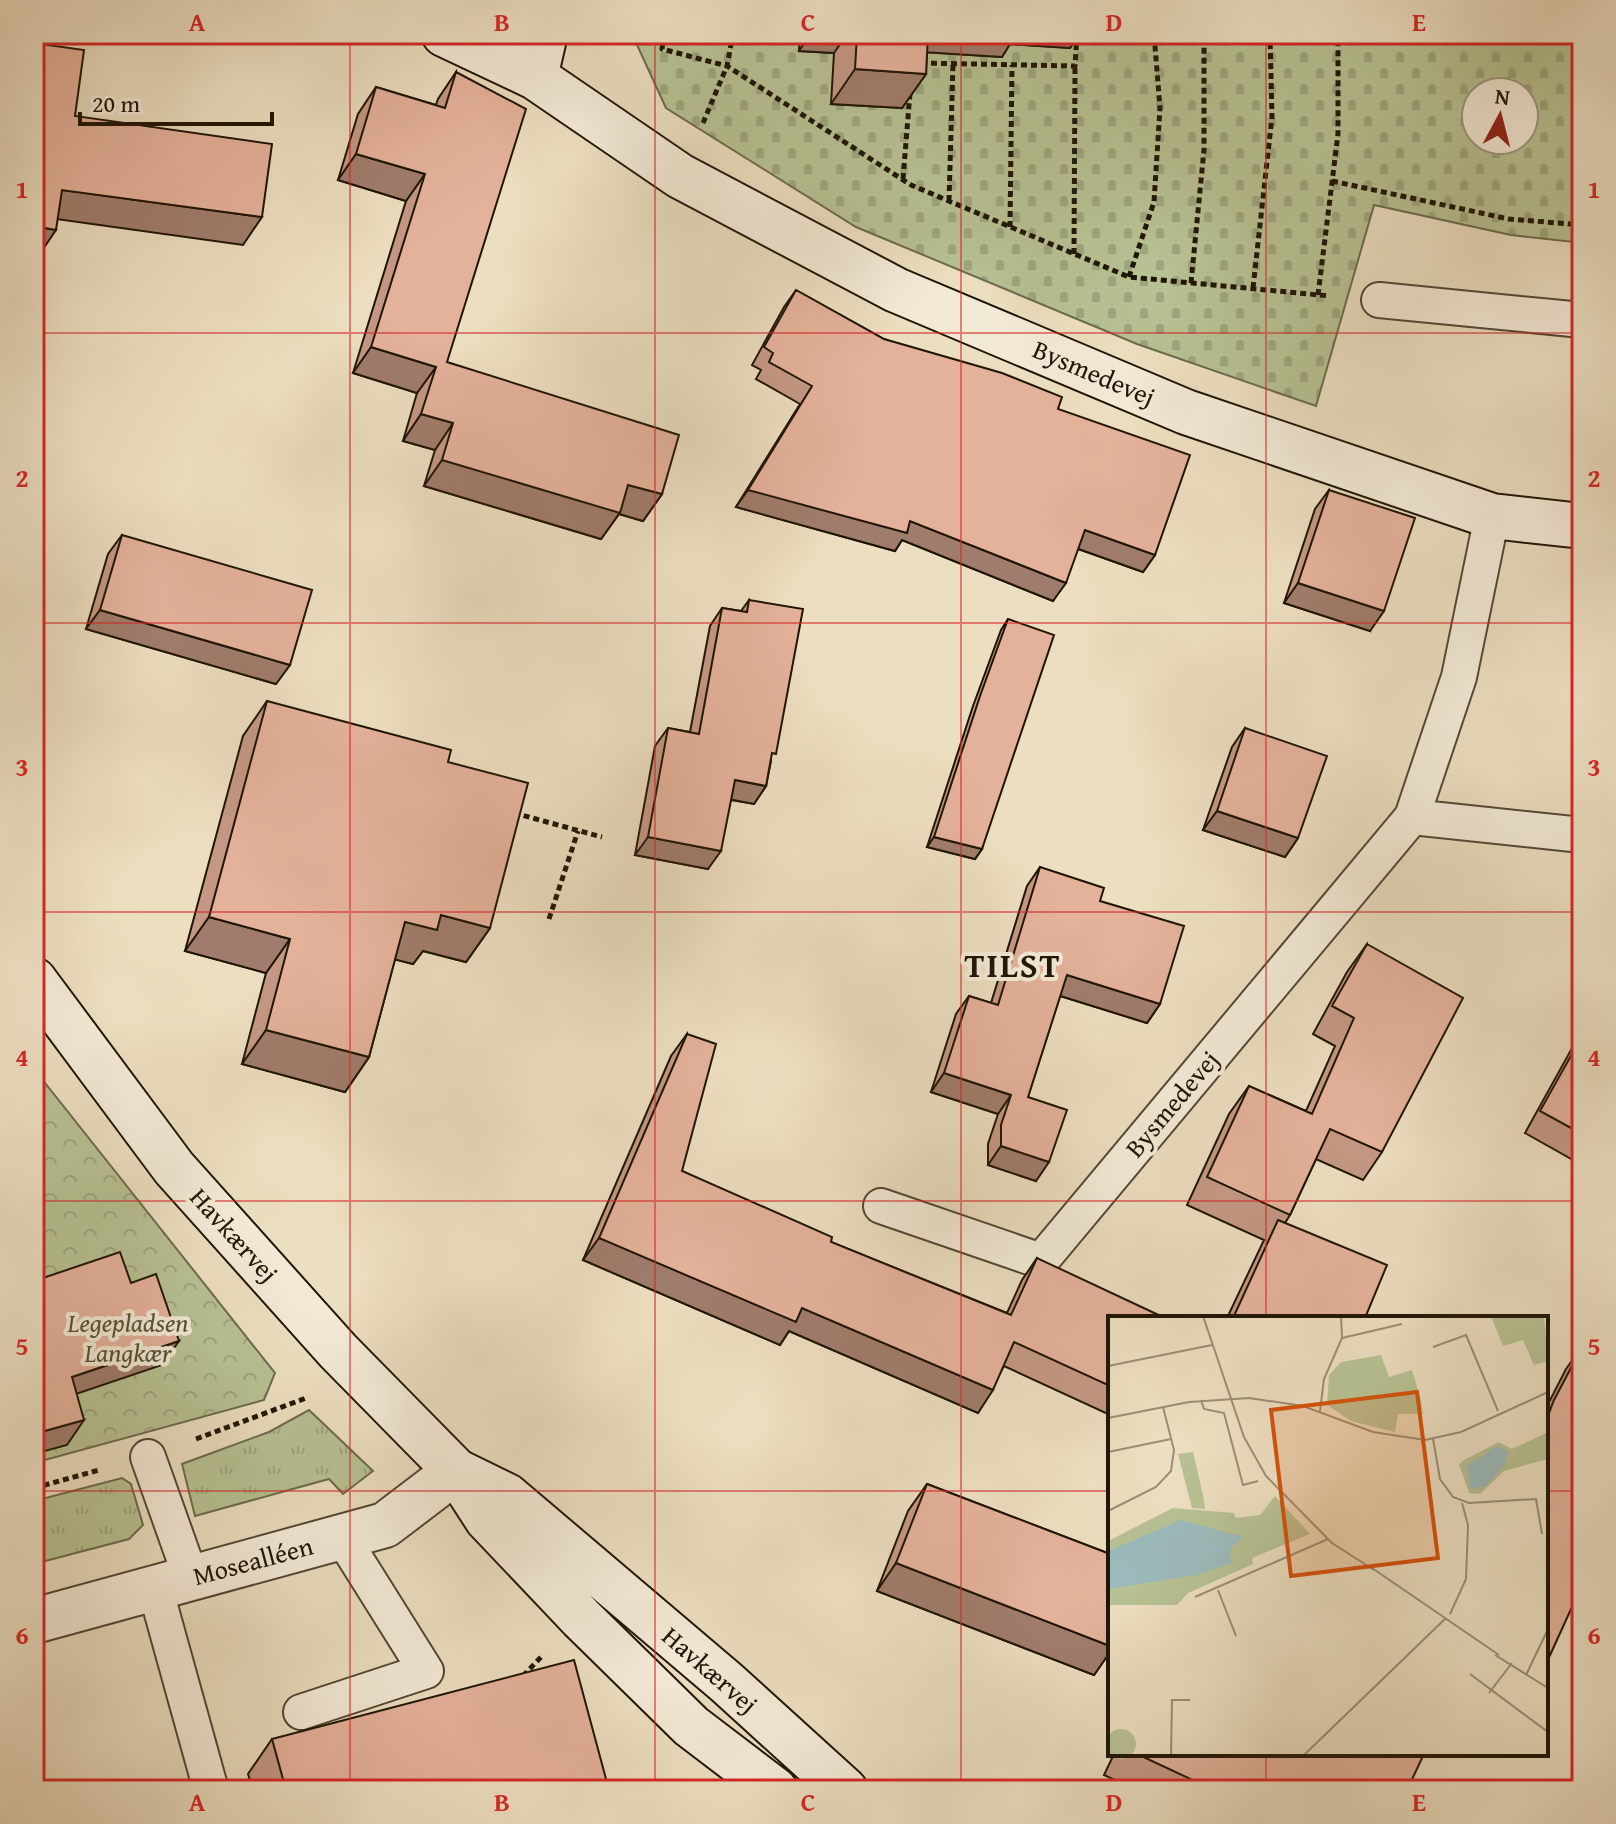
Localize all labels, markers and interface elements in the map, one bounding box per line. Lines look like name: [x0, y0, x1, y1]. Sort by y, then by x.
text: A: [189, 2, 206, 41]
text: B: [494, 2, 510, 41]
text: C: [801, 2, 815, 41]
text: D: [1106, 2, 1122, 41]
text: E: [1412, 2, 1426, 41]
scale bar: [80, 76, 272, 126]
north arrow: [1460, 76, 1540, 156]
text: N: [1493, 79, 1512, 113]
text: 20 m: [92, 86, 140, 121]
text: 1: [15, 169, 29, 208]
text: 1: [1587, 169, 1601, 208]
street label: Bysmedevej: [1027, 329, 1161, 416]
text: 2: [15, 458, 29, 497]
text: 2: [1587, 458, 1601, 497]
text: 3: [15, 747, 29, 786]
text: 3: [1587, 747, 1601, 786]
district label: TILST: [964, 940, 1062, 989]
text: 4: [15, 1037, 29, 1076]
text: 4: [1587, 1037, 1601, 1076]
street label: Bysmedevej: [1115, 1042, 1228, 1166]
street label: Havkærvej: [181, 1179, 288, 1291]
park label: Legepladsen Langkær: [66, 1303, 189, 1372]
inset map: [1108, 1316, 1548, 1756]
text: 5: [15, 1326, 29, 1365]
text: 5: [1587, 1326, 1601, 1365]
street label: Mosealléen: [188, 1526, 318, 1595]
text: 6: [15, 1615, 29, 1654]
text: 6: [1587, 1615, 1601, 1654]
street label: Havkærvej: [654, 1617, 767, 1722]
text: A: [189, 1782, 206, 1821]
text: B: [494, 1782, 510, 1821]
text: C: [801, 1782, 815, 1821]
text: D: [1106, 1782, 1122, 1821]
text: E: [1412, 1782, 1426, 1821]

